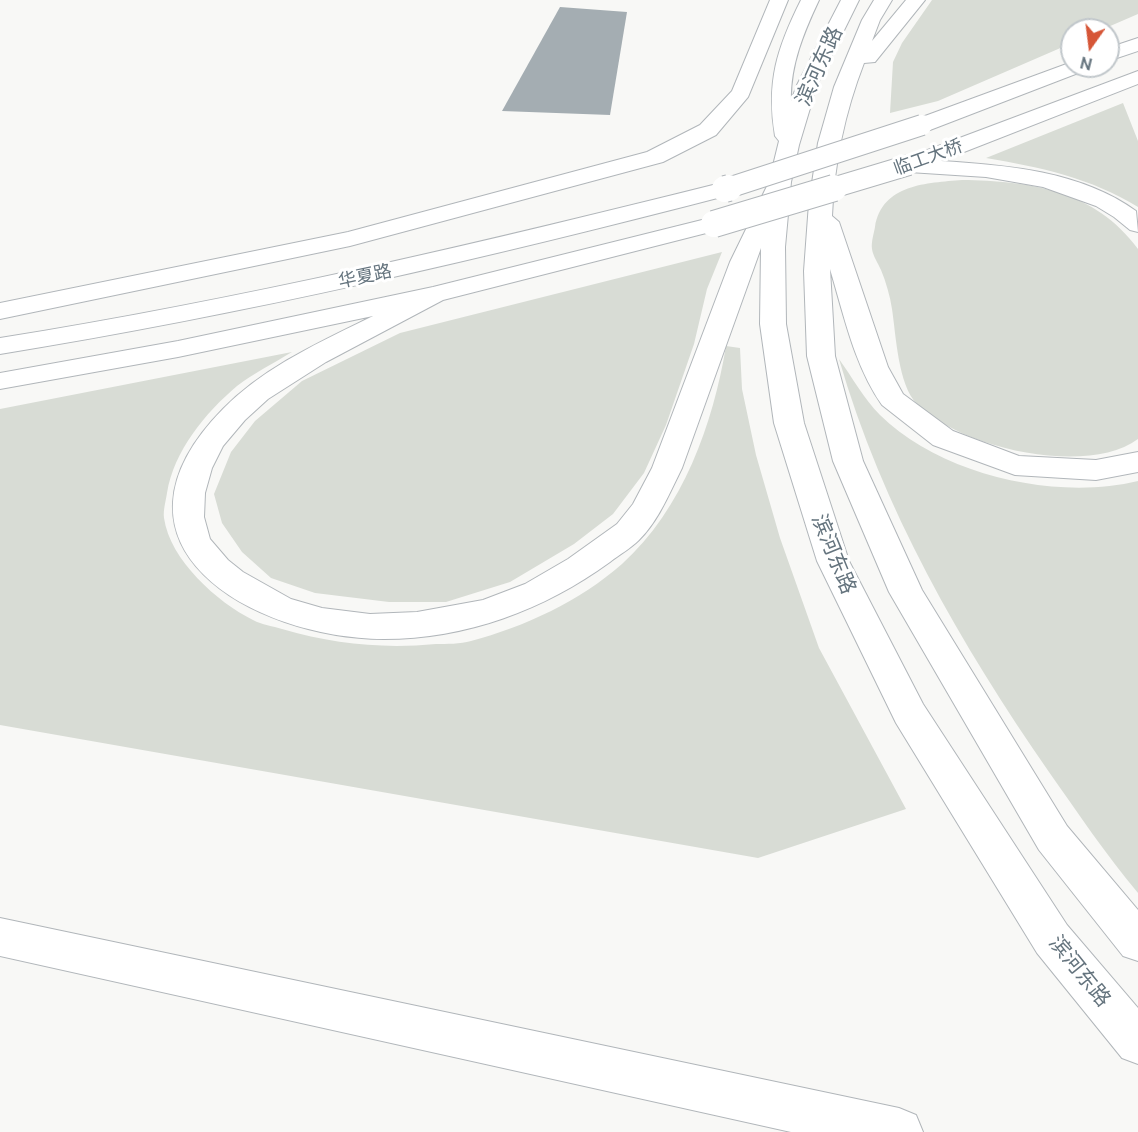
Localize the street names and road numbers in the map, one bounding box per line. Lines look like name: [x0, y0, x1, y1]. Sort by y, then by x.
street label: 滨河东路: [790, 23, 848, 109]
street label: 临工大桥: [890, 135, 966, 179]
street label: 华夏路: [336, 260, 394, 292]
street label: 滨河东路: [807, 510, 861, 598]
street label: 滨河东路: [1044, 930, 1116, 1012]

